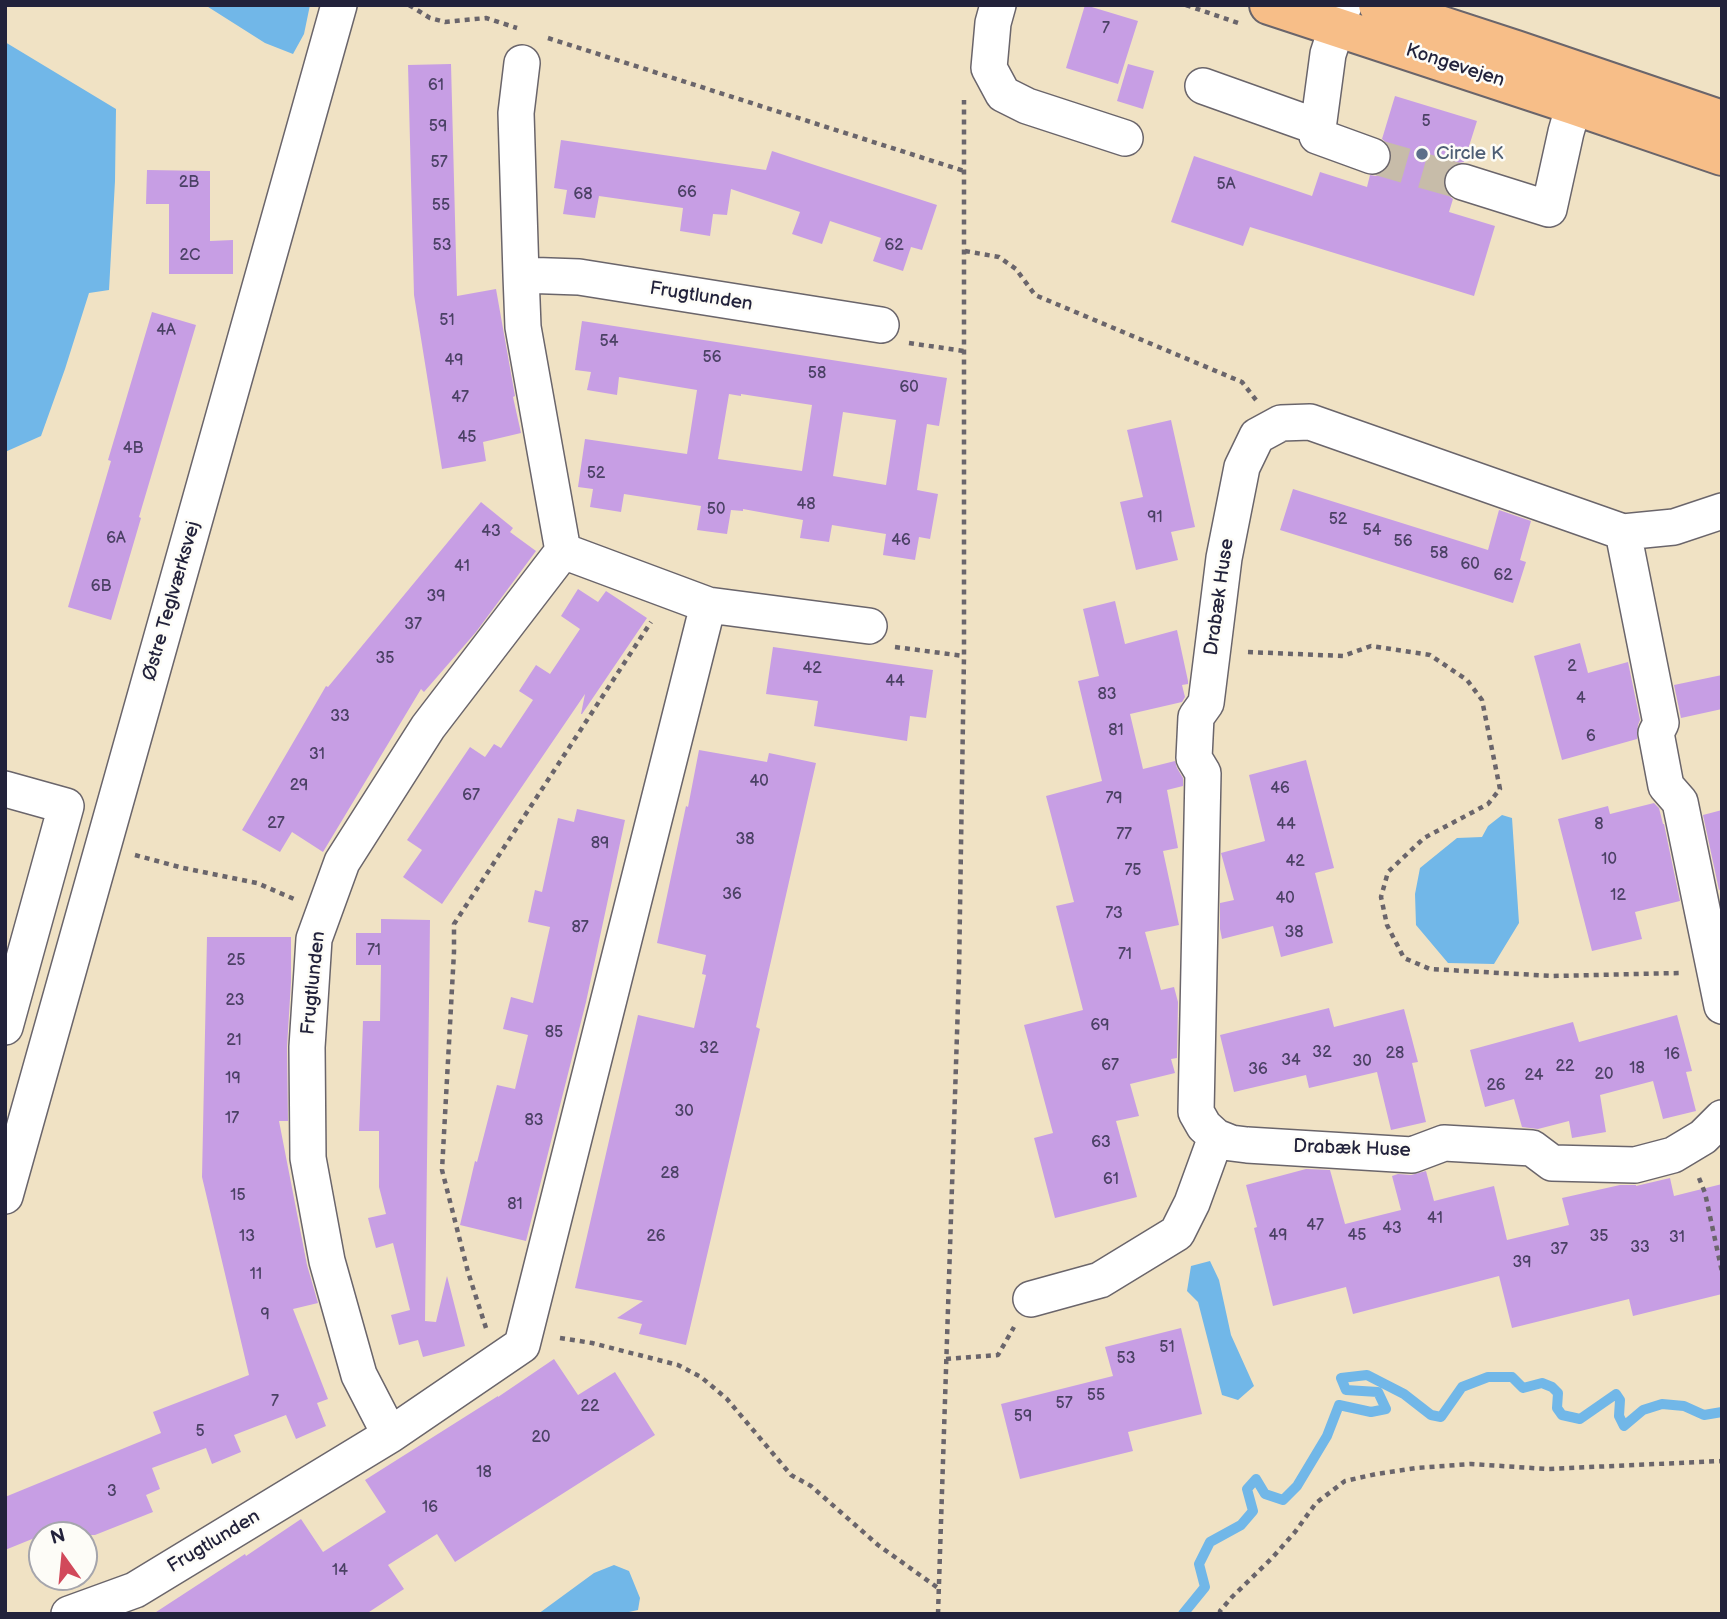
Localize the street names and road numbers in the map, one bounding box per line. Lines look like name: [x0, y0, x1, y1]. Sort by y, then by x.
street label: Kongevejen: [1403, 39, 1507, 93]
street label: Frugtlunden: [648, 278, 754, 316]
street label: Østre Teglværksvej: [138, 519, 206, 683]
street label: Drabæk Huse: [1201, 537, 1239, 657]
street label: Frugtlunden: [297, 930, 331, 1036]
street label: Drabæk Huse: [1293, 1136, 1411, 1162]
street label: Frugtlunden: [164, 1505, 264, 1579]

